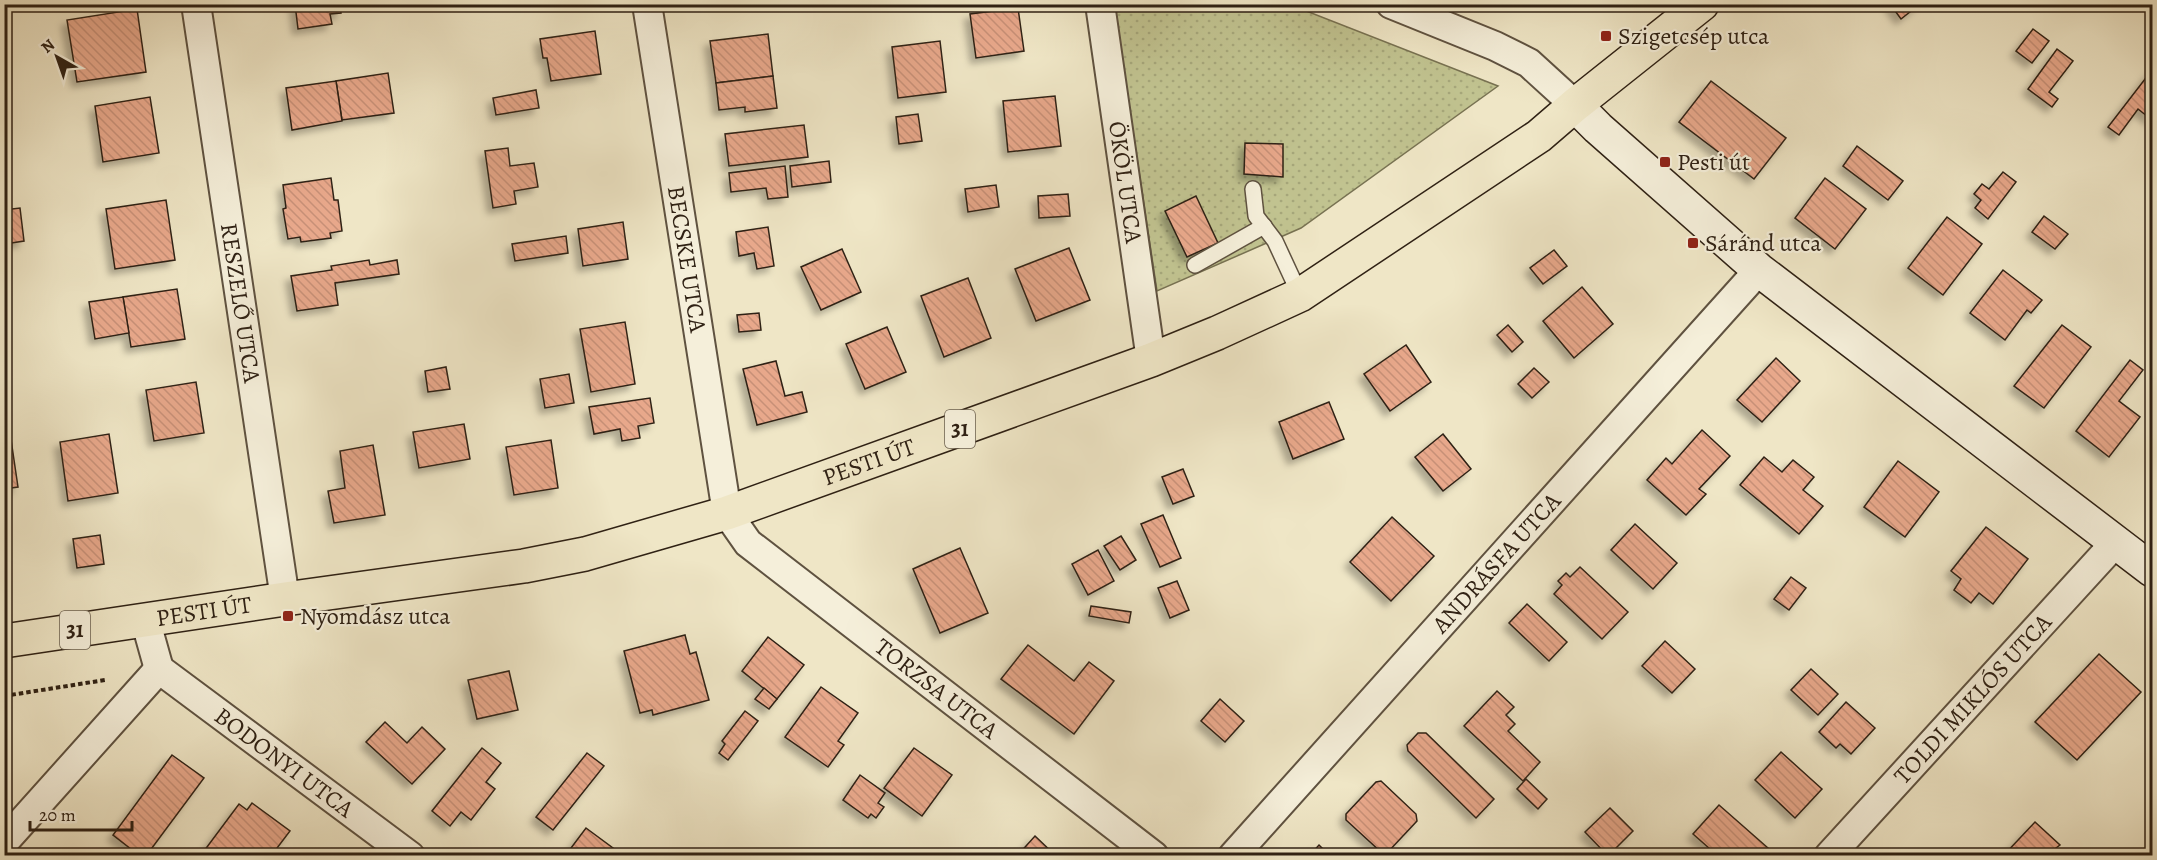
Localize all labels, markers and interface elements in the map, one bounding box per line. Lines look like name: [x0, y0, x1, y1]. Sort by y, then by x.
place label: Szigetcsép utca: [1618, 20, 1770, 52]
north arrow: [27, 27, 87, 87]
marker: Szigetcsép utca: [1599, 29, 1613, 43]
text: N: [36, 34, 60, 58]
street label: ÖKÖL UTCA: [1101, 119, 1150, 246]
place label: Pesti út: [1677, 146, 1750, 178]
marker: Pesti út: [1658, 155, 1672, 169]
street label: BECSKE UTCA: [660, 183, 715, 335]
street label: RESZELŐ UTCA: [213, 221, 269, 386]
place label: Sáránd utca: [1705, 227, 1822, 259]
marker: Sáránd utca: [1686, 236, 1700, 250]
road number: 31: [945, 410, 975, 448]
street label: PESTI ÚT: [818, 430, 919, 493]
street label: ANDRÁSFA UTCA: [1424, 485, 1568, 641]
street label: PESTI ÚT: [154, 588, 254, 634]
place label: Nyomdász utca: [300, 600, 451, 632]
street label: TOLDI MIKLÓS UTCA: [1887, 606, 2059, 791]
marker: Nyomdász utca: [281, 609, 295, 623]
road number: 31: [60, 611, 90, 649]
street label: TORZSA UTCA: [868, 631, 1006, 747]
street label: BODONYI UTCA: [208, 700, 361, 825]
scale bar: [30, 794, 132, 832]
text: 20 m: [39, 803, 76, 827]

